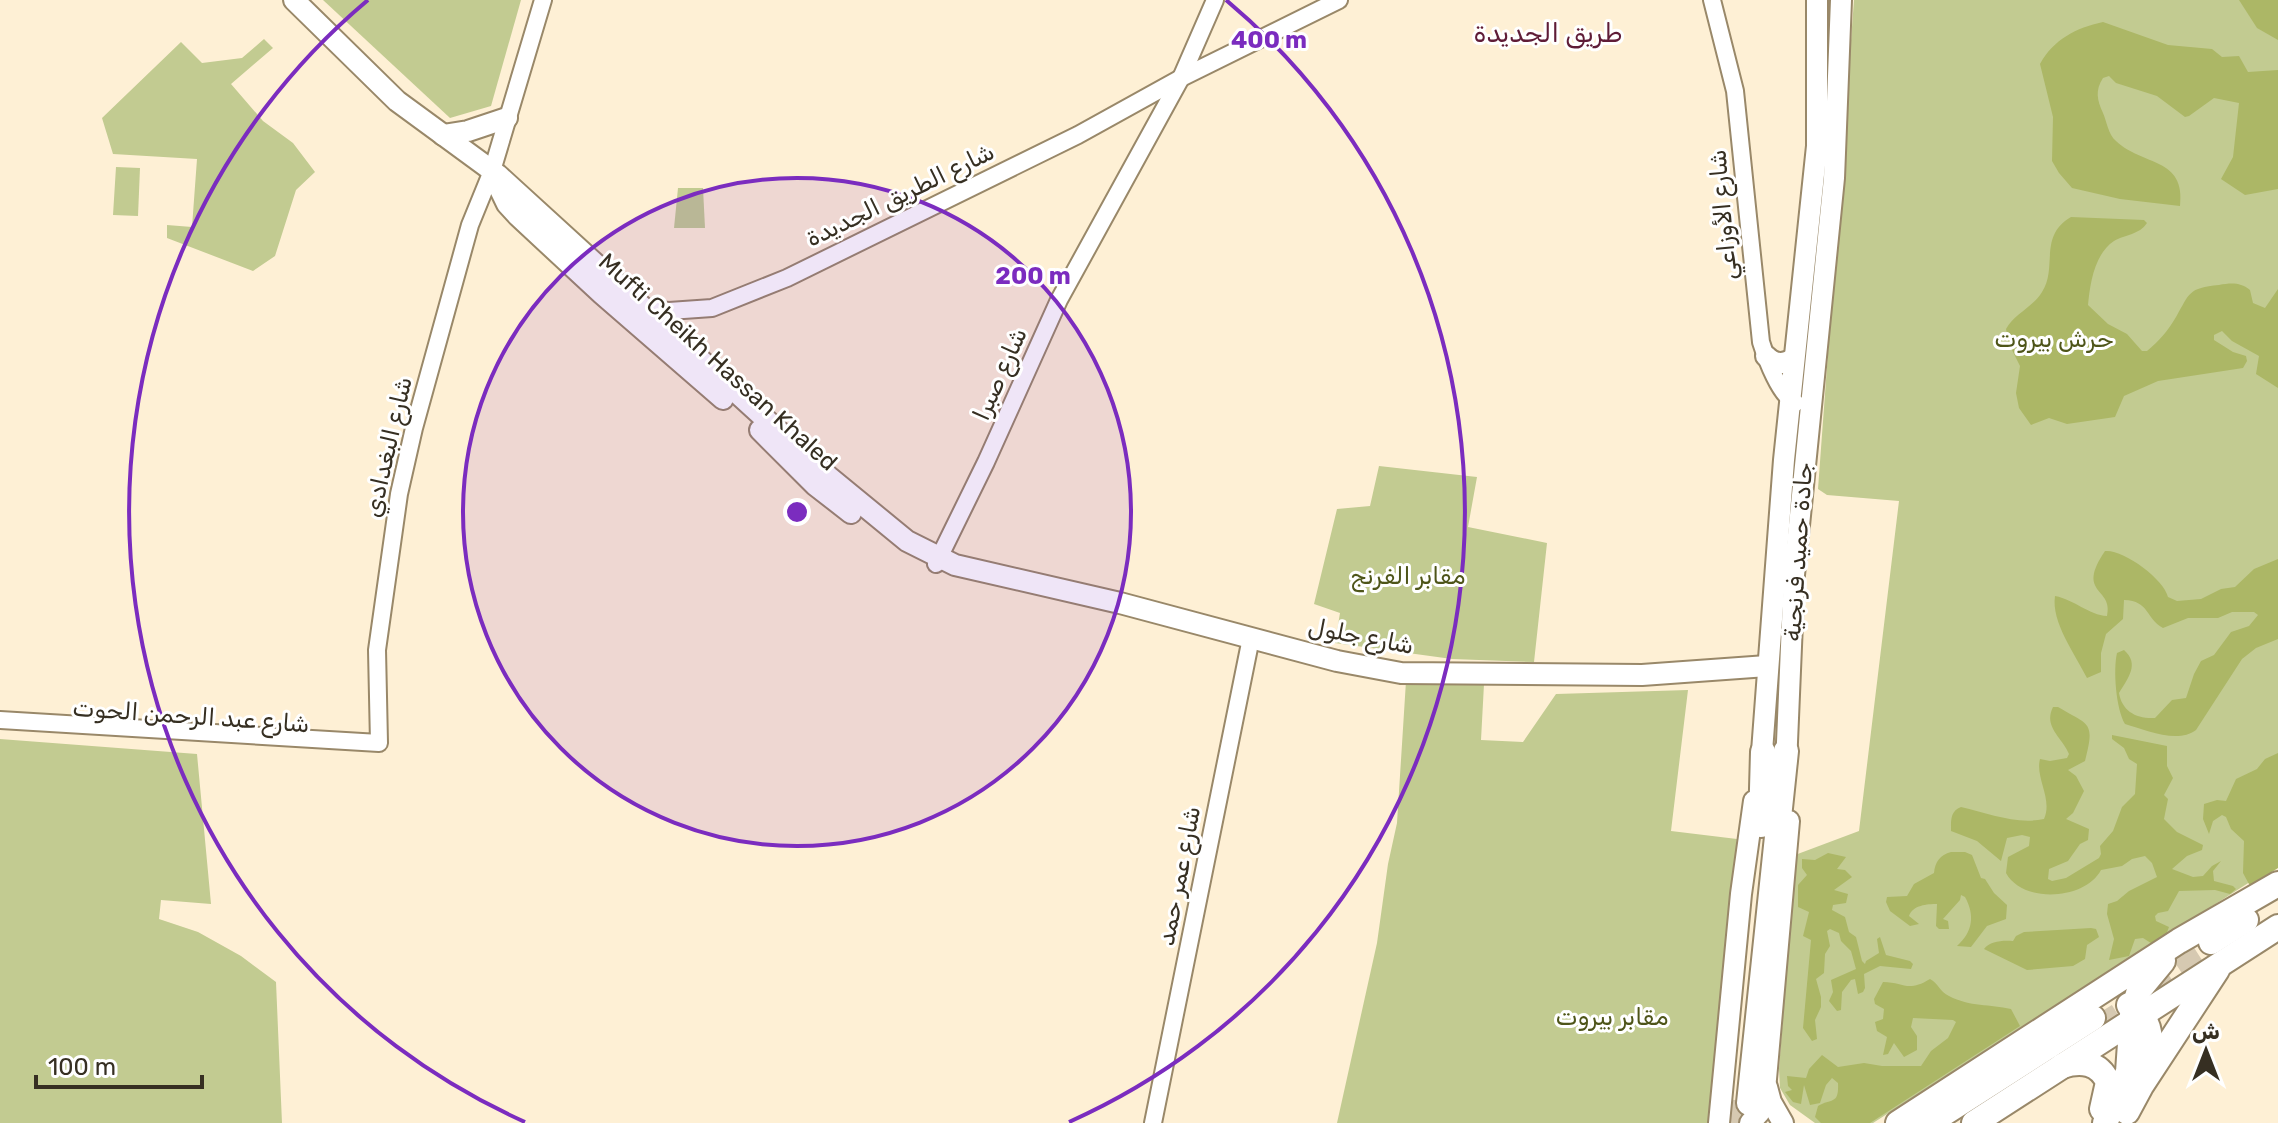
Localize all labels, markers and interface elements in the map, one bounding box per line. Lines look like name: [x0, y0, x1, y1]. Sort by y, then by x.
district label: طريق الجديدة: [1474, 18, 1622, 49]
text: 400 m: [1231, 26, 1307, 54]
street label: شارع الطريق الجديدة: [801, 137, 1000, 255]
street label: شارع الأوزاعي: [1703, 148, 1747, 281]
street label: Mufti Cheikh Hassan Khaled: [593, 248, 843, 476]
text: 200 m: [995, 262, 1071, 290]
street label: شارع صبرا: [967, 323, 1035, 425]
park label: حرش بيروت: [1994, 325, 2114, 353]
street label: شارع البغدادي: [358, 374, 421, 521]
street label: جادة حميد فرنجية: [1778, 461, 1818, 643]
centre of rings: [783, 498, 811, 526]
park label: مقابر الفرنج: [1350, 562, 1466, 593]
street label: شارع جلول: [1305, 612, 1416, 662]
street label: شارع عبد الرحمن الحوت: [71, 694, 310, 740]
street label: شارع عمر حمد: [1152, 804, 1208, 949]
park label: مقابر بيروت: [1556, 1003, 1669, 1031]
north arrow: [2166, 1011, 2246, 1091]
text: ش: [2192, 1018, 2220, 1045]
scale bar: [36, 1039, 202, 1089]
text: 100 m: [48, 1053, 116, 1081]

